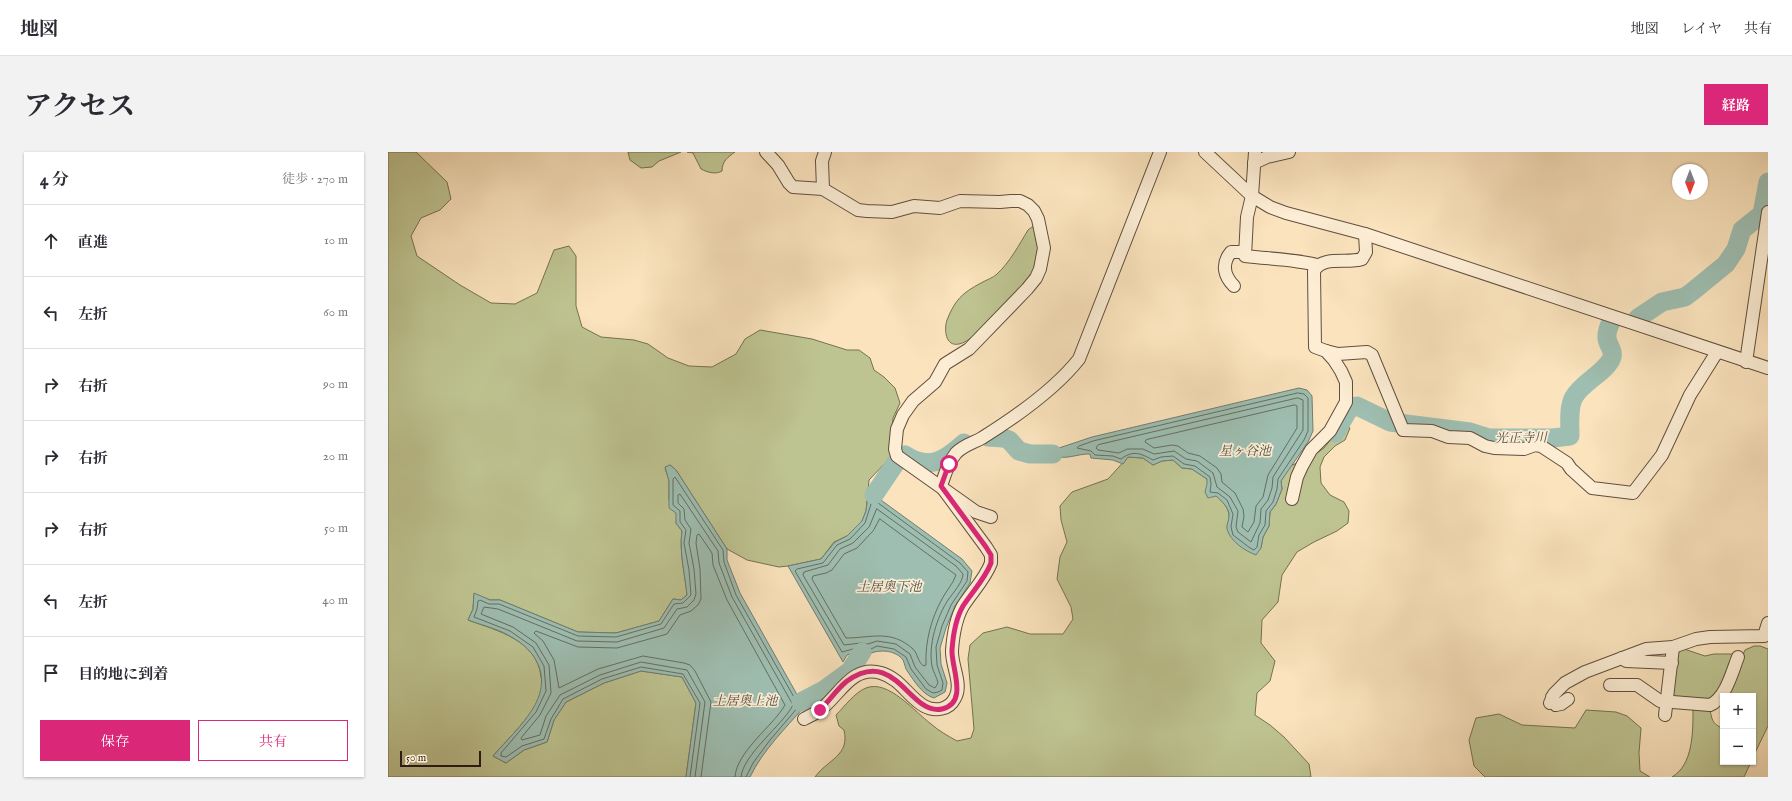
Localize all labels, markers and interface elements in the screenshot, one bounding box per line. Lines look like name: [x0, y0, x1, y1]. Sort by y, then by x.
text: 地図: [20, 18, 58, 42]
text: 地図: [1631, 20, 1659, 38]
text: レイヤ: [1681, 20, 1722, 38]
text: 共有: [1744, 20, 1772, 38]
button: 経路: [1704, 84, 1768, 125]
text: アクセス: [24, 90, 135, 125]
north arrow: [1672, 164, 1708, 200]
text: 4 分: [40, 170, 69, 191]
text: 徒歩 · 270 m: [282, 171, 348, 188]
icon: ahead: [40, 230, 62, 252]
text: 10 m: [324, 232, 348, 249]
text: 直進: [78, 233, 108, 252]
icon: left: [40, 302, 62, 324]
text: 60 m: [323, 304, 348, 321]
text: 左折: [78, 305, 108, 324]
icon: right: [40, 374, 62, 396]
text: 90 m: [323, 376, 348, 393]
text: 右折: [78, 377, 108, 396]
water label: 光正寺川: [1495, 430, 1549, 447]
water label: 星ヶ谷池: [1219, 443, 1273, 460]
icon: right: [40, 446, 62, 468]
text: 20 m: [323, 448, 348, 465]
text: 右折: [78, 449, 108, 468]
route start: [940, 455, 958, 473]
icon: right: [40, 518, 62, 540]
text: 50 m: [324, 520, 348, 537]
text: 右折: [78, 521, 108, 540]
water label: 土居奥下池: [856, 579, 923, 596]
icon: left: [40, 590, 62, 612]
text: 40 m: [322, 592, 348, 609]
text: 左折: [78, 593, 108, 612]
icon: arrive: [40, 662, 62, 684]
text: 目的地に到着: [78, 665, 168, 684]
water label: 土居奥上池: [712, 693, 779, 710]
map controls: [1720, 693, 1756, 765]
button: +: [1720, 693, 1756, 729]
route end: [811, 701, 829, 719]
button: 保存: [40, 720, 190, 761]
button: 共有: [198, 720, 348, 761]
button: −: [1720, 729, 1756, 765]
scale bar: [400, 749, 481, 768]
text: 50 m: [406, 751, 426, 765]

